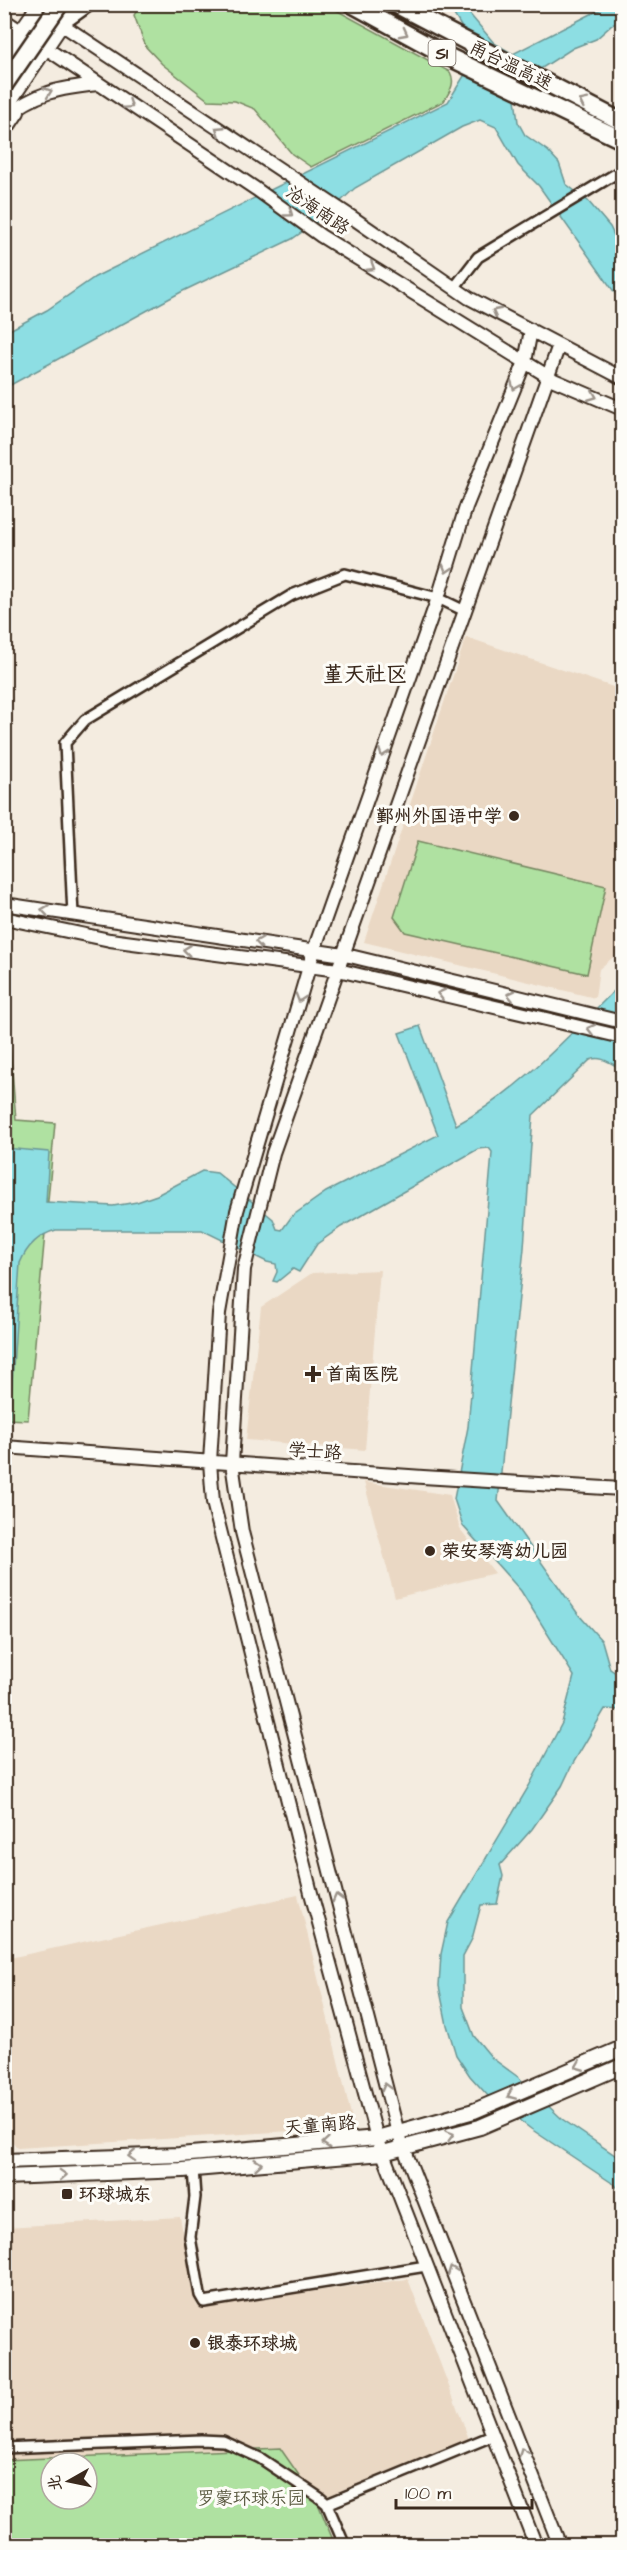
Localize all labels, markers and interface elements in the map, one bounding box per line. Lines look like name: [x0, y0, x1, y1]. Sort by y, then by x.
one-way arrow: [397, 25, 408, 37]
street label: 甬台温高速: [465, 34, 557, 96]
road number: S1: [428, 40, 456, 66]
one-way arrow: [43, 87, 53, 100]
one-way arrow: [122, 98, 133, 109]
one-way arrow: [578, 98, 589, 109]
one-way arrow: [215, 125, 225, 137]
street label: 沧海南路: [281, 180, 355, 241]
one-way arrow: [282, 206, 293, 217]
one-way arrow: [365, 259, 375, 271]
one-way arrow: [492, 308, 503, 319]
one-way arrow: [510, 380, 522, 391]
one-way arrow: [587, 389, 598, 401]
one-way arrow: [442, 563, 454, 574]
district label: 堇天社区: [323, 660, 407, 689]
one-way arrow: [378, 747, 391, 758]
place label: 鄞州外国语中学: [376, 804, 502, 829]
marker: 鄞州外国语中学: [507, 809, 521, 823]
one-way arrow: [40, 905, 49, 917]
one-way arrow: [254, 936, 263, 948]
one-way arrow: [182, 944, 192, 956]
one-way arrow: [436, 988, 446, 1001]
one-way arrow: [506, 989, 516, 1002]
one-way arrow: [295, 992, 307, 1002]
one-way arrow: [586, 1023, 596, 1036]
place label: 首南医院: [326, 1362, 398, 1387]
marker: 首南医院: [304, 1365, 322, 1383]
street label: 学士路: [287, 1437, 343, 1466]
place label: 荣安琴湾幼儿园: [442, 1539, 568, 1564]
marker: 荣安琴湾幼儿园: [423, 1544, 437, 1558]
one-way arrow: [332, 1893, 344, 1904]
one-way arrow: [574, 2059, 585, 2071]
one-way arrow: [381, 2082, 393, 2093]
one-way arrow: [506, 2088, 517, 2100]
street label: 天童南路: [283, 2110, 357, 2141]
one-way arrow: [444, 2130, 455, 2142]
one-way arrow: [322, 2136, 331, 2149]
one-way arrow: [127, 2150, 136, 2163]
one-way arrow: [253, 2158, 262, 2171]
one-way arrow: [58, 2168, 67, 2181]
place label: 环球城东: [79, 2182, 151, 2207]
marker: 环球城东: [60, 2187, 74, 2201]
one-way arrow: [447, 2266, 459, 2277]
place label: 银泰环球城: [207, 2331, 297, 2356]
marker: 银泰环球城: [188, 2336, 202, 2350]
one-way arrow: [518, 2447, 530, 2458]
north arrow: [39, 2451, 99, 2511]
scale bar: [396, 2472, 532, 2510]
text: 北: [43, 2474, 67, 2493]
text: 100 m: [405, 2481, 451, 2506]
park label: 罗蒙环球乐园: [197, 2486, 305, 2511]

